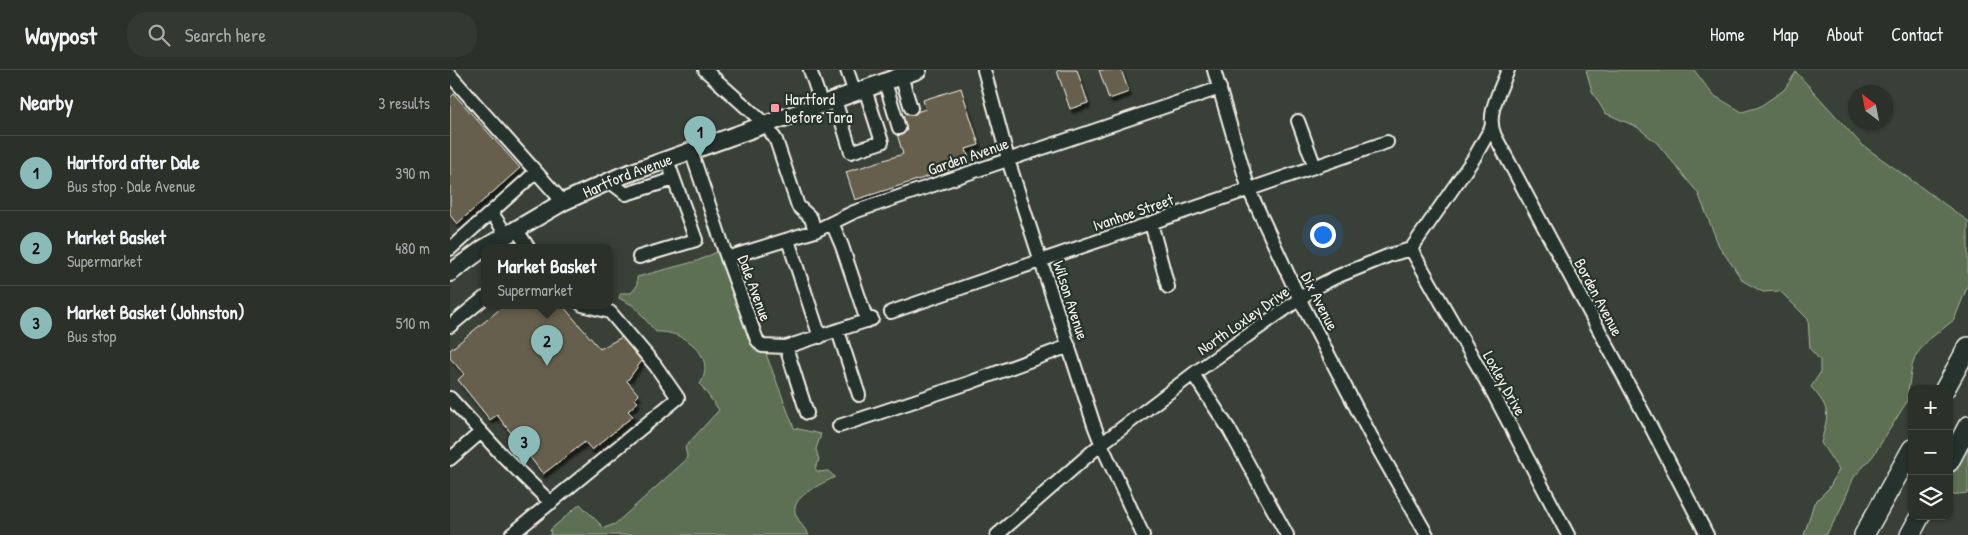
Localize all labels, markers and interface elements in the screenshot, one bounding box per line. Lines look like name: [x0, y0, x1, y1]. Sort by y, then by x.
search box: [127, 12, 477, 57]
text: Waypost: [25, 19, 97, 51]
icon: search: [145, 21, 173, 49]
text: Search here: [185, 22, 266, 48]
text: Home: [1710, 22, 1745, 47]
text: Map: [1773, 22, 1798, 47]
text: About: [1826, 22, 1863, 47]
text: Contact: [1891, 22, 1943, 47]
north arrow: [1848, 85, 1893, 130]
text: Nearby: [20, 88, 73, 117]
place label: Hartford before Tara: [785, 88, 853, 128]
text: 3 results: [378, 92, 430, 114]
marker: Hartford before Tara: [769, 102, 781, 114]
pin: 1: [684, 116, 716, 157]
street label: Garden Avenue: [925, 132, 1012, 180]
street label: Hartford Avenue: [579, 147, 676, 203]
text: Hartford after Dale: [67, 149, 200, 175]
text: 1: [33, 162, 39, 184]
text: 390 m: [395, 162, 430, 184]
text: Bus stop · Dale Avenue: [67, 175, 196, 197]
street label: Ivanhoe Street: [1090, 188, 1177, 236]
your location: [1310, 222, 1336, 248]
text: Market Basket: [67, 224, 166, 250]
text: 2: [32, 237, 40, 259]
text: 480 m: [395, 237, 430, 259]
popup: [481, 244, 613, 309]
text: Supermarket: [67, 250, 142, 272]
street label: Dale Avenue: [733, 252, 777, 325]
text: Market Basket: [498, 253, 596, 279]
street label: Borden Avenue: [1569, 254, 1629, 340]
street label: Wilson Avenue: [1048, 258, 1094, 343]
street label: Dix Avenue: [1296, 268, 1344, 334]
text: Supermarket: [498, 279, 573, 301]
street label: North Loxley Drive: [1193, 280, 1294, 360]
text: Market Basket (Johnston): [67, 299, 245, 325]
text: 3: [32, 312, 40, 334]
text: 510 m: [396, 312, 430, 334]
text: Bus stop: [67, 325, 116, 347]
pin: 2: [531, 325, 563, 366]
street label: Loxley Drive: [1478, 347, 1532, 420]
map controls: [1908, 385, 1953, 520]
button: +: [1908, 385, 1953, 430]
pin: 3: [508, 426, 540, 467]
button: −: [1908, 430, 1953, 475]
button: layers: [1908, 475, 1953, 520]

